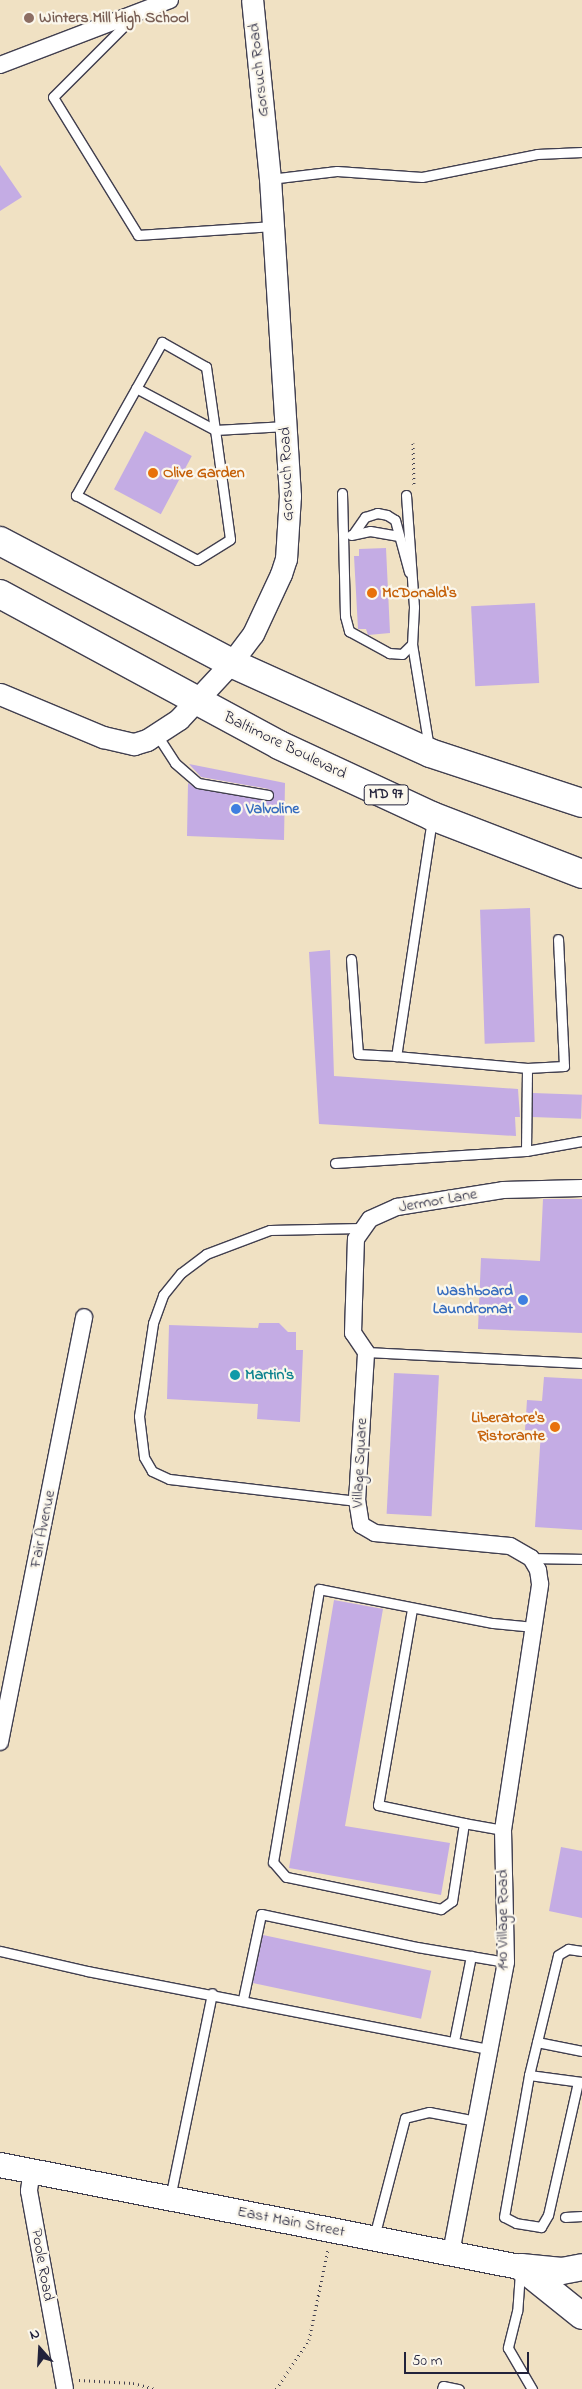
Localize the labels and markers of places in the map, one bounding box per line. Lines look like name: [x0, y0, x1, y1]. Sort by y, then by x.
place label: Winters Mill High School: [39, 8, 189, 28]
marker: Winters Mill High School: [23, 12, 35, 24]
place label: Olive Garden: [163, 463, 245, 483]
marker: Olive Garden: [147, 467, 159, 479]
place label: McDonald's: [382, 583, 457, 603]
marker: McDonald's: [366, 587, 378, 599]
place label: Valvoline: [246, 799, 299, 819]
marker: Valvoline: [230, 803, 242, 815]
place label: Washboard Laundromat: [433, 1281, 513, 1319]
marker: Washboard Laundromat: [517, 1294, 529, 1306]
place label: Martin's: [245, 1365, 294, 1385]
marker: Martin's: [229, 1369, 241, 1381]
place label: Liberatore's Ristorante: [471, 1408, 545, 1446]
marker: Liberatore's Ristorante: [549, 1421, 561, 1433]

